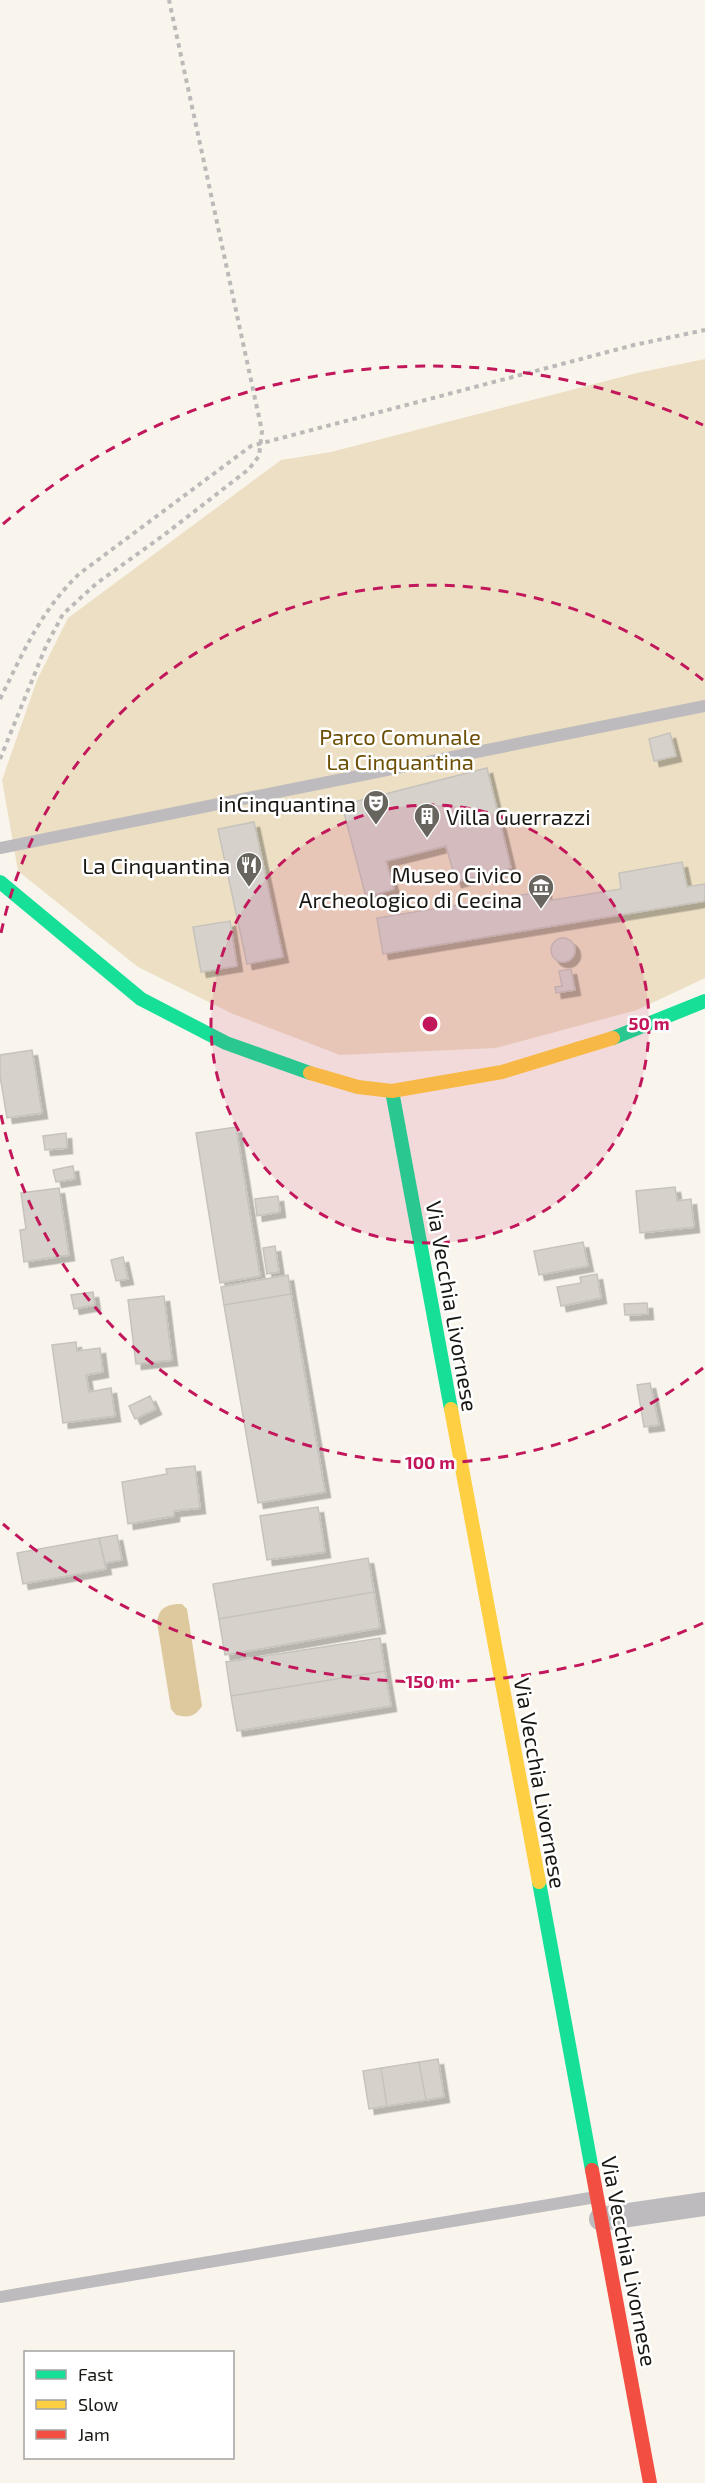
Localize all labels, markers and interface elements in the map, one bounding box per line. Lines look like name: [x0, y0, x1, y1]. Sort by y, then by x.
park label: Parco Comunale La Cinquantina: [319, 723, 481, 774]
theatre icon: inCinquantina: [361, 788, 391, 826]
place label: inCinquantina: [218, 790, 356, 816]
building icon: Villa Guerrazzi: [412, 801, 442, 839]
place label: Villa Guerrazzi: [446, 803, 591, 829]
restaurant icon: La Cinquantina: [234, 850, 264, 888]
place label: La Cinquantina: [82, 852, 230, 878]
place label: Museo Civico Archeologico di Cecina: [299, 861, 522, 912]
museum icon: Museo Civico Archeologico di Cecina: [526, 872, 556, 910]
text: 50 m: [628, 1012, 670, 1034]
centre of rings: [420, 1014, 440, 1034]
street label: Via Vecchia Livornese: [422, 1199, 484, 1413]
text: 100 m: [405, 1451, 455, 1473]
text: 150 m: [406, 1670, 454, 1692]
street label: Via Vecchia Livornese: [510, 1676, 572, 1890]
street label: Via Vecchia Livornese: [597, 2154, 663, 2368]
legend: [24, 2351, 234, 2459]
text: Fast: [78, 2363, 113, 2385]
text: Slow: [78, 2393, 119, 2415]
text: Jam: [78, 2423, 110, 2445]

